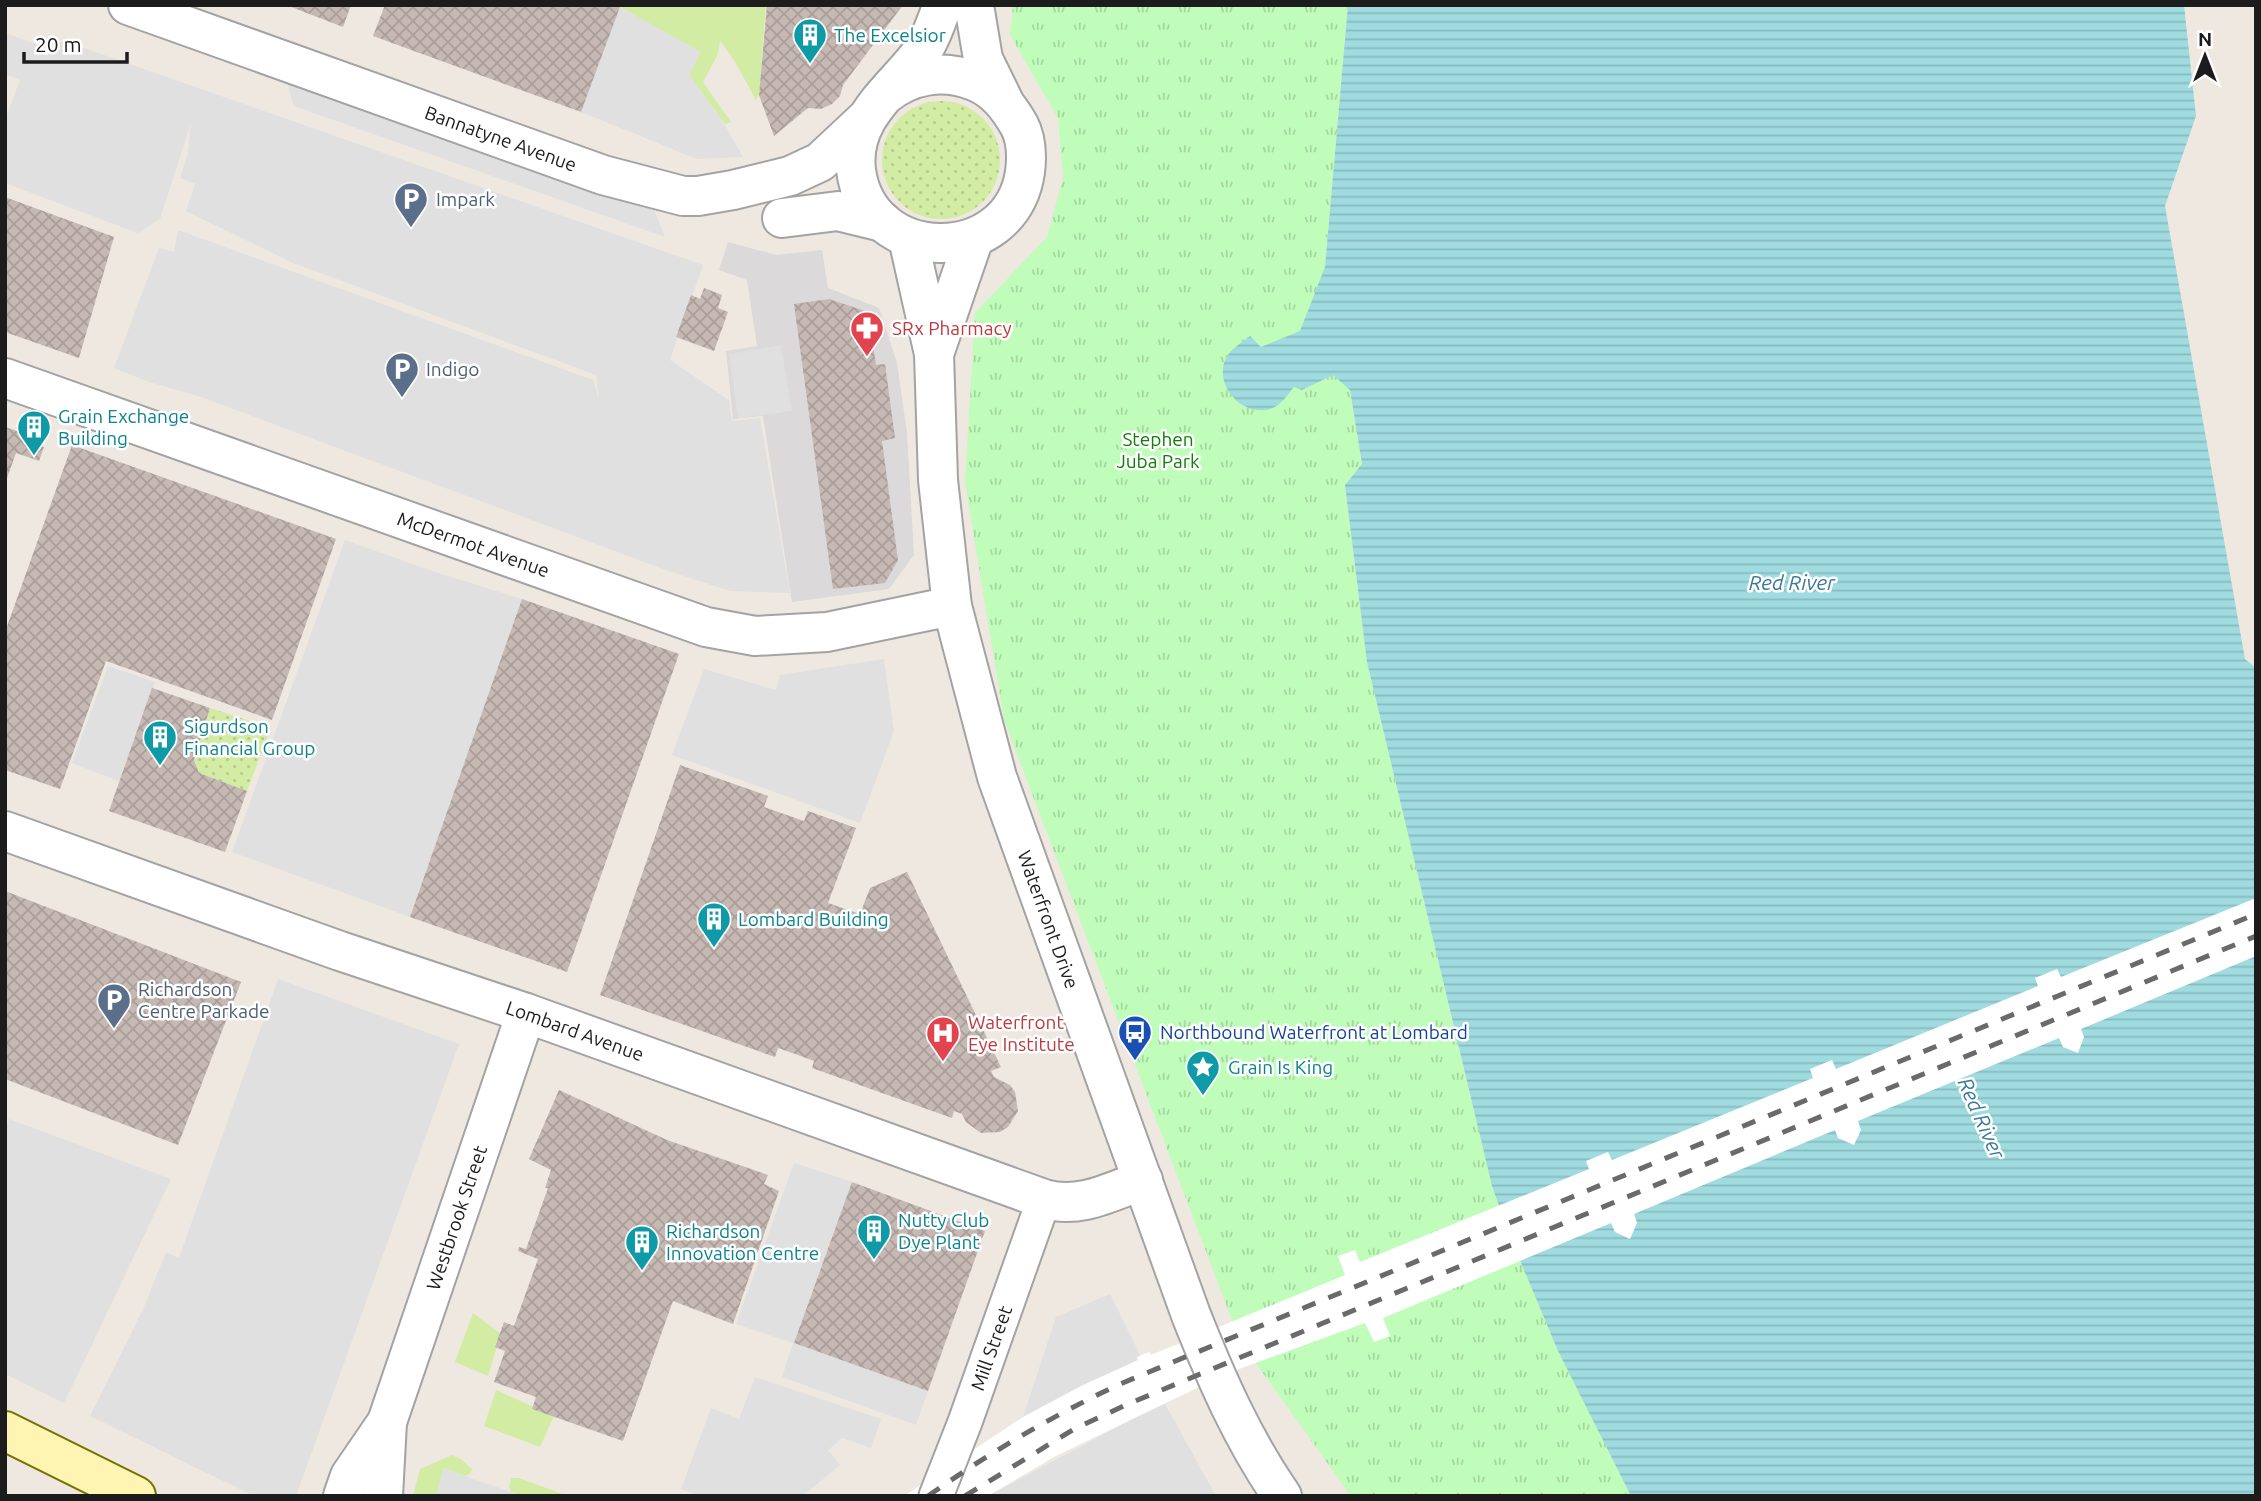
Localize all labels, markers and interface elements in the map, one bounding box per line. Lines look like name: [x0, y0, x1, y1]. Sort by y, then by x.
building icon: The Excelsior: [791, 16, 829, 65]
scale bar: [24, 21, 128, 65]
north arrow: [2170, 21, 2240, 91]
place label: The Excelsior: [834, 24, 946, 46]
text: N: [2198, 28, 2212, 50]
text: 20 m: [35, 32, 82, 56]
street label: Bannatyne Avenue: [422, 101, 580, 176]
parking icon: Impark: [392, 180, 430, 229]
place label: Impark: [436, 188, 495, 210]
pharmacy icon: SRx Pharmacy: [848, 309, 886, 358]
place label: SRx Pharmacy: [892, 317, 1012, 339]
parking icon: Indigo: [383, 350, 421, 399]
place label: Indigo: [426, 358, 480, 380]
place label: Grain Exchange Building: [58, 405, 189, 449]
building icon: Grain Exchange Building: [15, 408, 53, 457]
park label: Stephen Juba Park: [1116, 428, 1200, 472]
street label: McDermot Avenue: [394, 507, 552, 581]
water label: Red River: [1749, 570, 1836, 594]
place label: Sigurdson Financial Group: [184, 715, 315, 759]
building icon: Sigurdson Financial Group: [141, 718, 179, 767]
street label: Waterfront Drive: [1013, 847, 1083, 992]
building icon: Lombard Building: [695, 900, 733, 949]
place label: Lombard Building: [738, 908, 889, 930]
place label: Richardson Centre Parkade: [138, 978, 270, 1022]
parking icon: Richardson Centre Parkade: [95, 981, 133, 1030]
street label: Lombard Avenue: [503, 996, 647, 1065]
place label: Waterfront Eye Institute: [968, 1011, 1075, 1055]
bus stop icon: Northbound Waterfront at Lombard: [1116, 1013, 1154, 1062]
hospital icon: Waterfront Eye Institute: [924, 1014, 962, 1063]
place label: Northbound Waterfront at Lombard: [1160, 1021, 1468, 1043]
place icon: Grain Is King: [1184, 1048, 1222, 1097]
place label: Grain Is King: [1228, 1056, 1333, 1078]
water label: Red River: [1953, 1074, 2011, 1163]
street label: Westbrook Street: [422, 1142, 491, 1293]
place label: Nutty Club Dye Plant: [898, 1209, 989, 1253]
building icon: Nutty Club Dye Plant: [855, 1212, 893, 1261]
place label: Richardson Innovation Centre: [666, 1220, 819, 1264]
building icon: Richardson Innovation Centre: [623, 1223, 661, 1272]
street label: Mill Street: [966, 1302, 1017, 1393]

